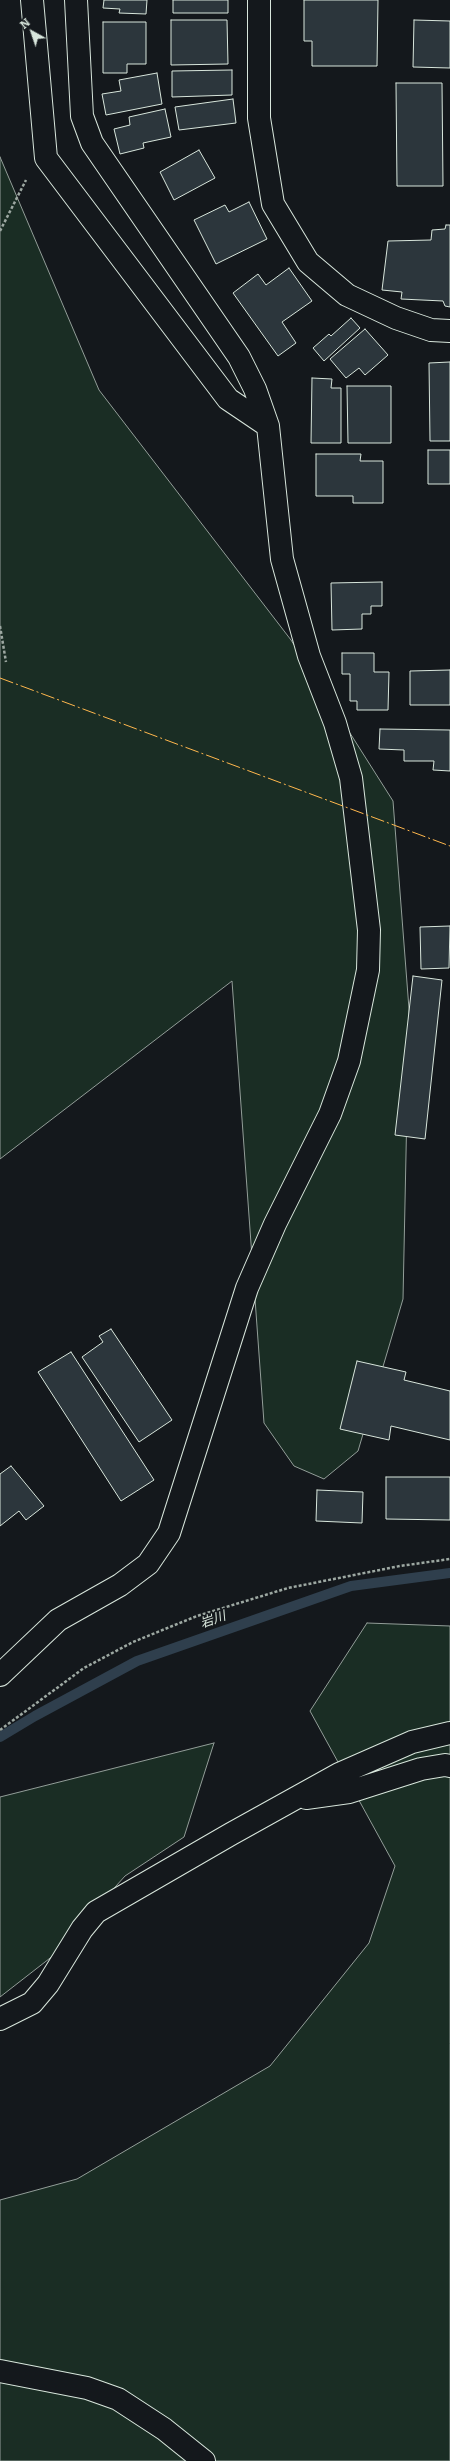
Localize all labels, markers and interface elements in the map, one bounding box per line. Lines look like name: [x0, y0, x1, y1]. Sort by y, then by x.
north arrow: [12, 12, 52, 52]
text: N: [16, 14, 33, 32]
water label: 岩川: [198, 1608, 228, 1632]

